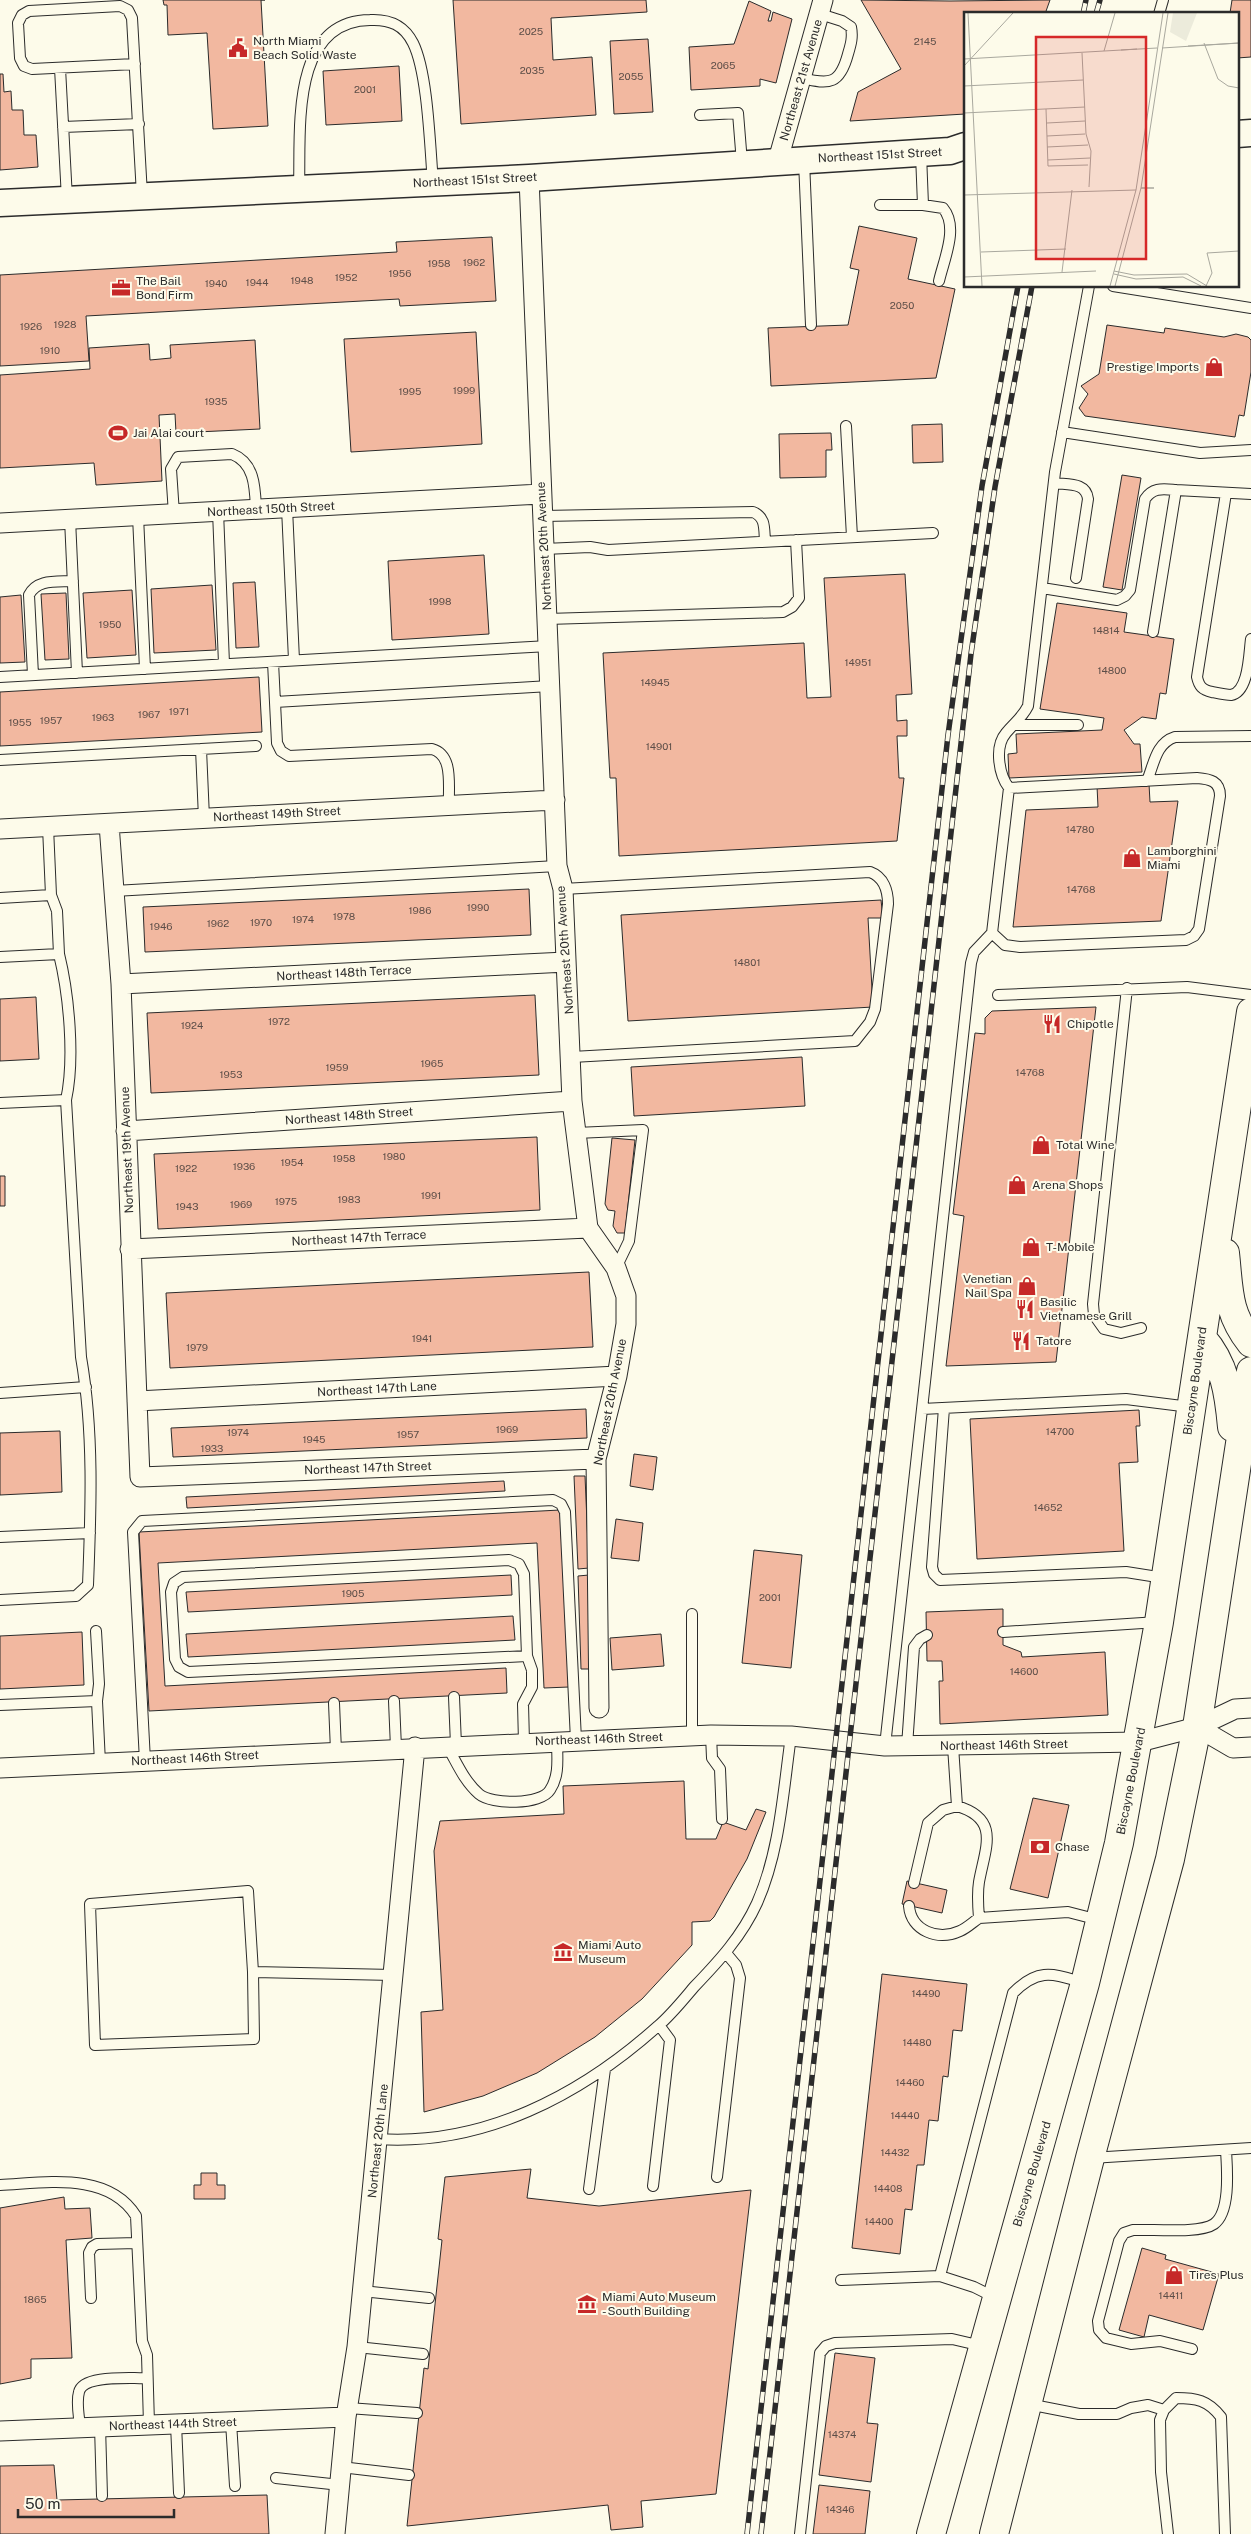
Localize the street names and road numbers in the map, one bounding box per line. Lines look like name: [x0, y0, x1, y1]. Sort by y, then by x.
street label: Northeast 21st Avenue: [777, 18, 825, 142]
street label: Northeast 151st Street: [817, 145, 943, 165]
street label: Northeast 151st Street: [412, 170, 538, 190]
street label: Northeast 20th Avenue: [534, 481, 554, 611]
street label: Northeast 150th Street: [207, 499, 336, 519]
street label: Northeast 149th Street: [213, 804, 342, 824]
street label: Northeast 20th Avenue: [554, 885, 576, 1015]
street label: Northeast 148th Terrace: [276, 962, 412, 984]
street label: Northeast 19th Avenue: [118, 1086, 136, 1214]
street label: Northeast 148th Street: [284, 1105, 414, 1127]
street label: Northeast 147th Terrace: [291, 1227, 427, 1249]
street label: Biscayne Boulevard: [1180, 1326, 1210, 1436]
street label: Northeast 20th Avenue: [591, 1337, 629, 1467]
street label: Northeast 147th Lane: [317, 1379, 437, 1399]
street label: Northeast 147th Street: [304, 1459, 432, 1477]
street label: Biscayne Boulevard: [1114, 1726, 1148, 1836]
street label: Northeast 146th Street: [535, 1730, 664, 1748]
street label: Northeast 146th Street: [940, 1737, 1068, 1753]
street label: Northeast 146th Street: [131, 1748, 260, 1768]
street label: Northeast 20th Lane: [365, 2083, 391, 2199]
street label: Biscayne Boulevard: [1010, 2120, 1054, 2228]
street label: Northeast 144th Street: [109, 2415, 238, 2433]

